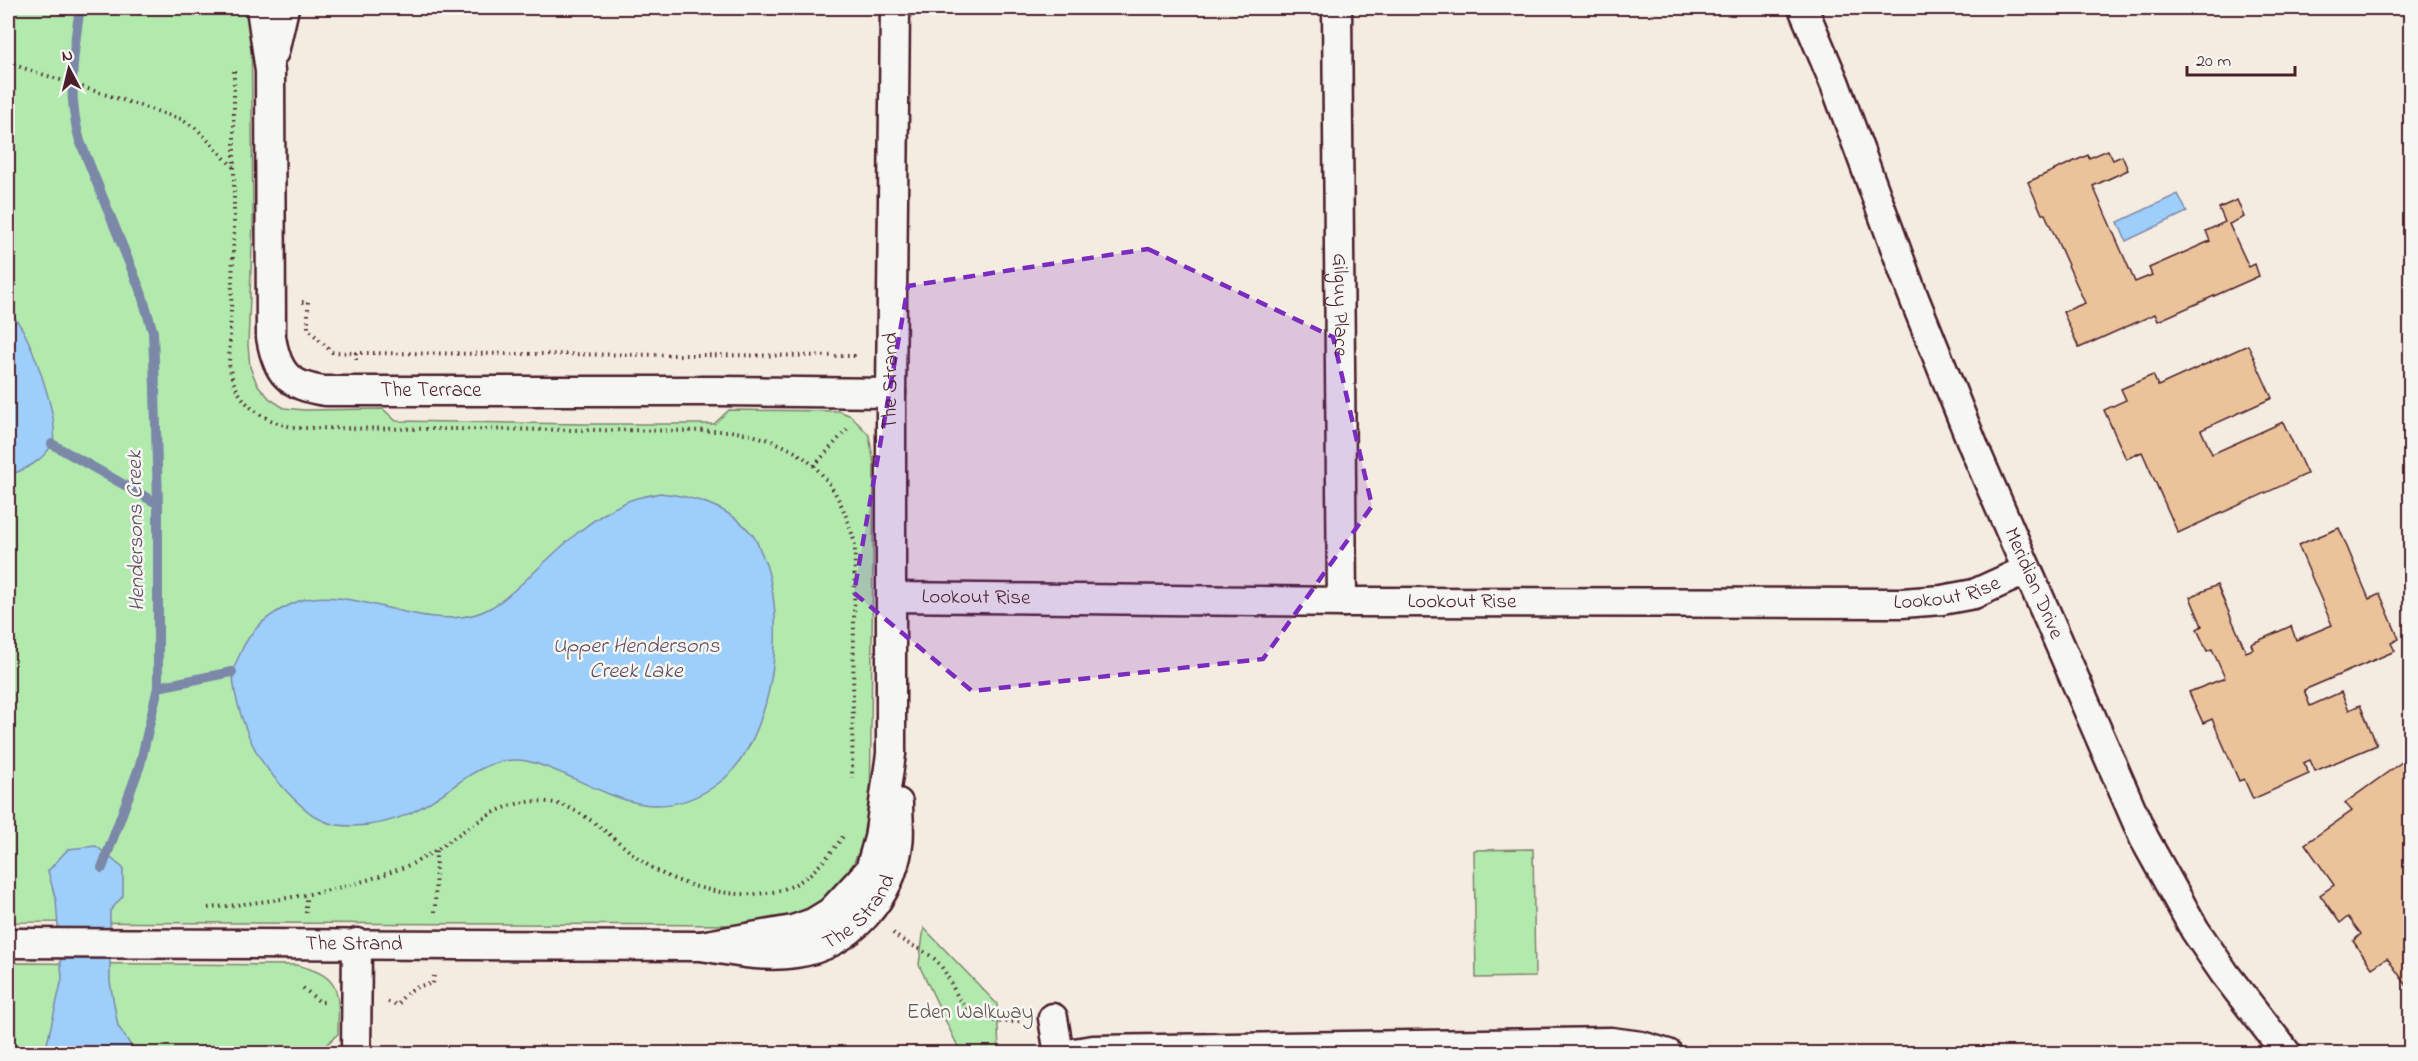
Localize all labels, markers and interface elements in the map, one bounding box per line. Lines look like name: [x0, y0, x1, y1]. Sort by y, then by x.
north arrow: [39, 39, 99, 99]
scale bar: [2187, 39, 2295, 77]
text: N: [61, 44, 74, 69]
text: 20 m: [2196, 49, 2231, 75]
street label: Gilguy Place: [1322, 253, 1355, 357]
street label: The Strand: [876, 332, 907, 430]
street label: The Terrace: [380, 376, 482, 406]
water label: Hendersons Creek: [120, 449, 154, 612]
street label: Meridian Drive: [1996, 523, 2071, 645]
street label: Lookout Rise: [1893, 569, 2006, 618]
street label: Lookout Rise: [921, 582, 1031, 614]
street label: Lookout Rise: [1407, 587, 1517, 617]
water label: Upper Hendersons Creek Lake: [552, 631, 720, 688]
street label: The Strand: [818, 870, 904, 958]
street label: The Strand: [305, 929, 403, 960]
park label: Eden Walkway: [907, 998, 1033, 1030]

